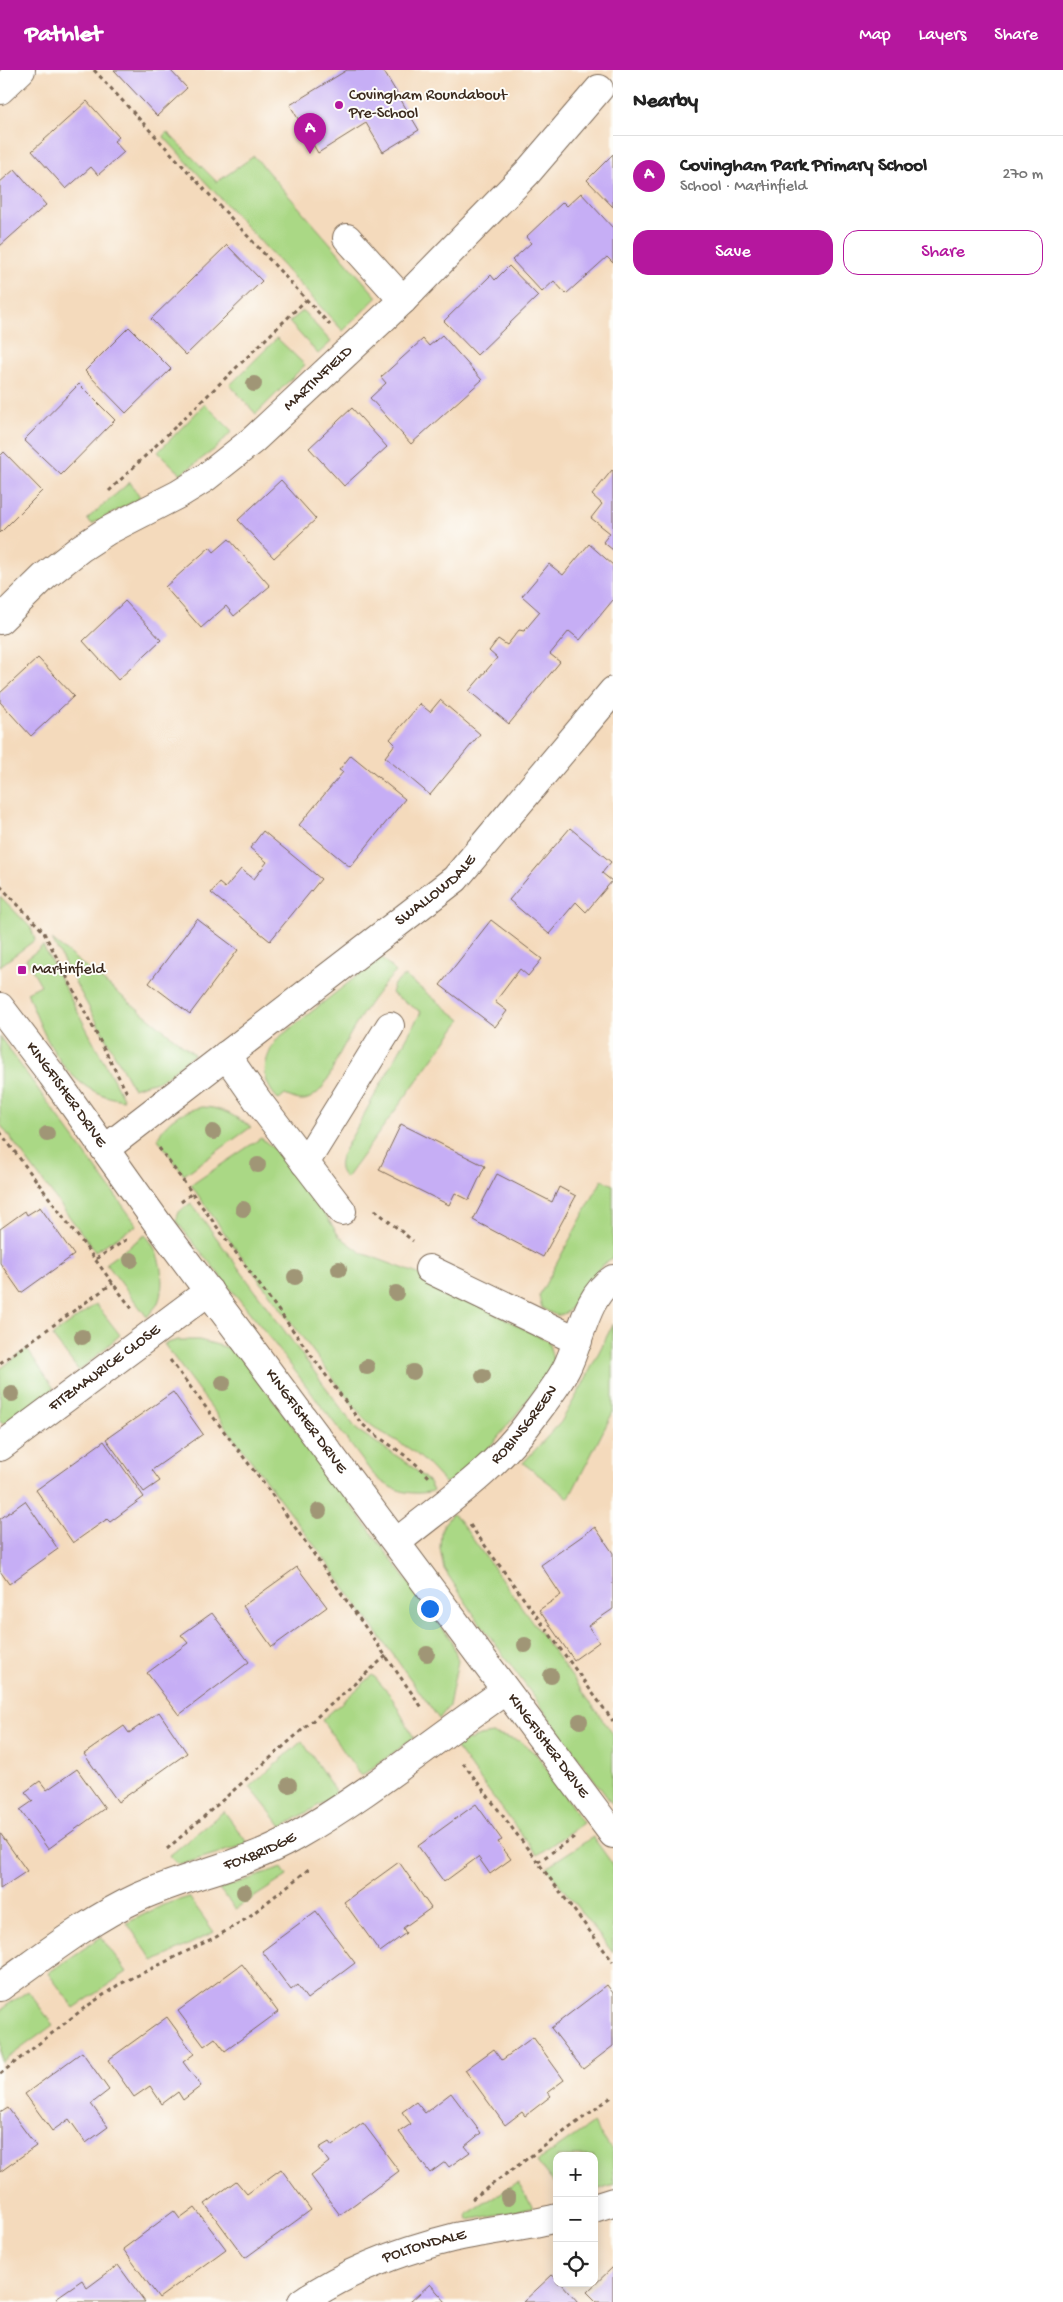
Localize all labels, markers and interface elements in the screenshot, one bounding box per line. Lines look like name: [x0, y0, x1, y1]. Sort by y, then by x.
text: Pathlet: [25, 21, 102, 50]
text: Map: [859, 25, 891, 46]
text: Layers: [919, 25, 966, 46]
text: Share: [994, 25, 1038, 46]
place label: Covingham Roundabout Pre-School: [348, 87, 508, 124]
text: Nearby: [633, 90, 698, 115]
marker: Covingham Roundabout Pre-School: [333, 99, 345, 111]
pin: A: [294, 113, 326, 154]
text: Covingham Park Primary School: [680, 155, 927, 178]
text: A: [644, 166, 654, 185]
text: 270 m: [1003, 166, 1043, 185]
text: School · Martinfield: [680, 178, 807, 197]
button: Save: [633, 230, 833, 275]
button: Share: [843, 230, 1043, 275]
street label: MARTINFIELD: [280, 342, 358, 416]
street label: SWALLOWDALE: [392, 850, 481, 931]
place label: Martinfield: [32, 961, 106, 980]
marker: Martinfield: [16, 964, 28, 976]
street label: KINGFISHER DRIVE: [21, 1039, 111, 1152]
street label: FITZMAURICE CLOSE: [45, 1320, 165, 1417]
street label: KINGFISHER DRIVE: [260, 1366, 351, 1478]
street label: ROBINSGREEN: [487, 1382, 563, 1469]
your location: [417, 1596, 443, 1622]
street label: KINGFISHER DRIVE: [502, 1690, 593, 1803]
street label: FOXBRIDGE: [220, 1828, 301, 1876]
map controls: [553, 2152, 598, 2287]
button: +: [553, 2152, 598, 2197]
button: −: [553, 2197, 598, 2242]
street label: POLTONDALE: [379, 2226, 469, 2269]
button: locate: [553, 2242, 598, 2287]

